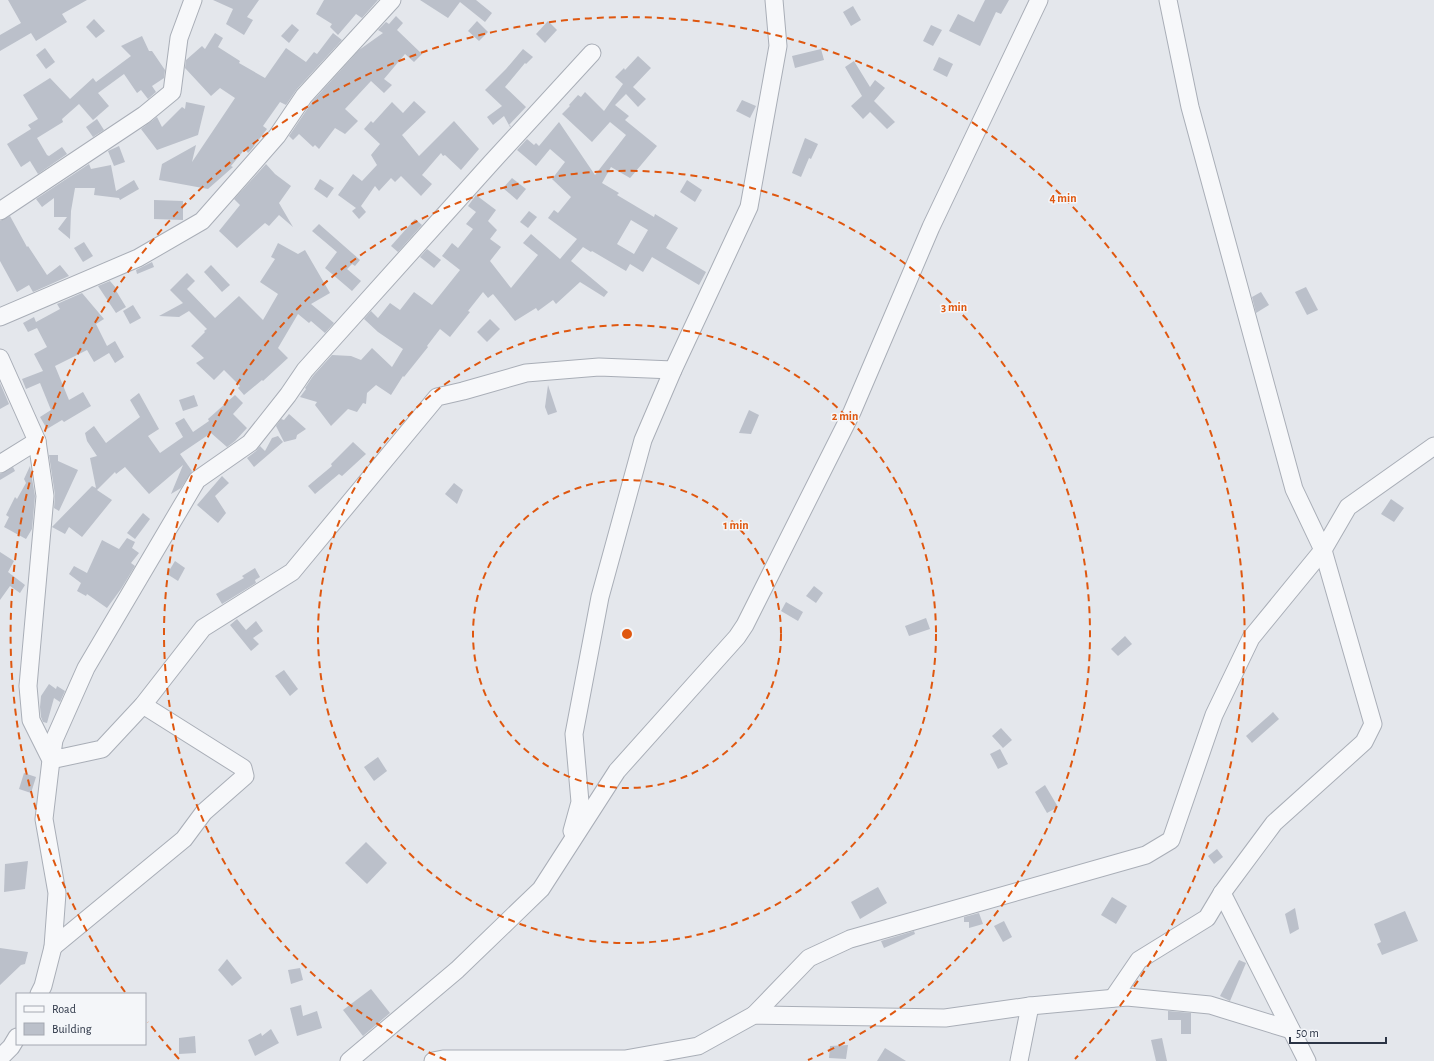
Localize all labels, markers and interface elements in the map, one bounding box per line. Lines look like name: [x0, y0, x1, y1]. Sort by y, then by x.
text: 4 min: [1049, 192, 1077, 204]
text: 3 min: [941, 301, 967, 313]
text: 2 min: [832, 410, 858, 422]
text: 1 min: [723, 519, 749, 531]
centre of rings: [620, 627, 634, 641]
legend: [16, 993, 146, 1045]
text: Road: [52, 1003, 76, 1015]
scale bar: [1290, 1019, 1386, 1045]
text: Building: [52, 1023, 92, 1035]
text: 50 m: [1296, 1027, 1319, 1039]

